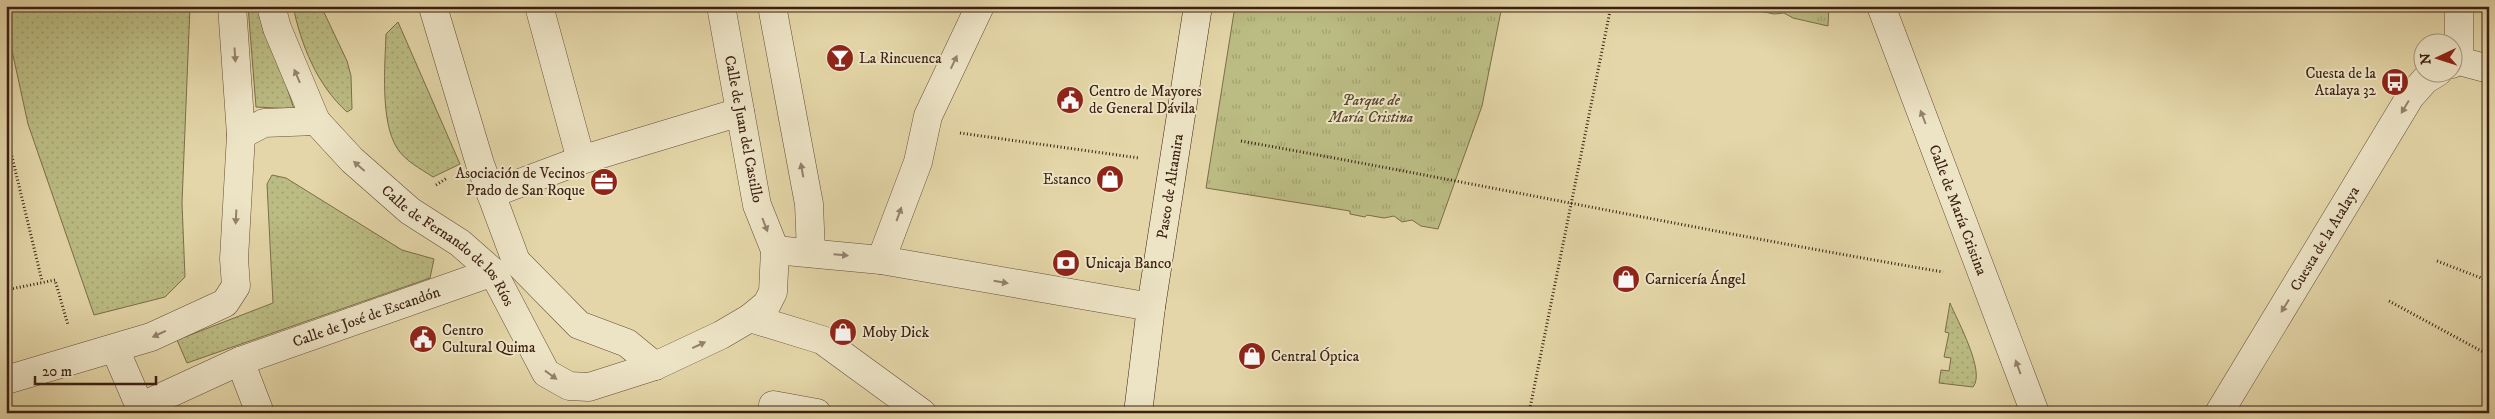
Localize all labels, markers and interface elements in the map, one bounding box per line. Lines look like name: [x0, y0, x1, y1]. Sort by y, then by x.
north arrow: [2412, 32, 2462, 82]
bar icon: La Rincuenca: [825, 43, 855, 73]
one-way arrow: [232, 47, 240, 63]
place label: La Rincuenca: [859, 49, 942, 68]
text: N: [2417, 52, 2435, 65]
street label: Calle de Juan del Castillo: [720, 54, 767, 204]
one-way arrow: [950, 55, 958, 69]
place label: Cuesta de la Atalaya 32: [2305, 64, 2377, 100]
bus stop icon: Cuesta de la Atalaya 32: [2380, 67, 2410, 97]
one-way arrow: [293, 68, 301, 83]
place label: Centro de Mayores de General Dávila: [1089, 82, 1202, 118]
public building icon: Centro de Mayores de General Dávila: [1055, 85, 1085, 115]
park label: Parque de María Cristina: [1328, 91, 1413, 127]
one-way arrow: [2400, 100, 2409, 113]
one-way arrow: [1919, 110, 1927, 124]
street label: Paseo de Altamira: [1153, 132, 1188, 240]
street label: Calle de María Cristina: [1924, 142, 1991, 279]
one-way arrow: [354, 160, 366, 172]
one-way arrow: [798, 162, 806, 178]
place label: Asociación de Vecinos Prado de San Roque: [456, 164, 585, 200]
shop icon: Estanco: [1095, 164, 1125, 194]
office icon: Asociación de Vecinos Prado de San Roque: [589, 167, 619, 197]
place label: Estanco: [1043, 170, 1091, 189]
street label: Calle de Fernando de los Ríos: [377, 181, 518, 310]
street label: Cuesta de la Atalaya: [2286, 182, 2364, 295]
one-way arrow: [895, 206, 903, 221]
one-way arrow: [232, 209, 240, 225]
one-way arrow: [761, 218, 769, 233]
bank icon: Unicaja Banco: [1051, 248, 1081, 278]
one-way arrow: [833, 251, 849, 259]
place label: Unicaja Banco: [1085, 254, 1171, 273]
shop icon: Carnicería Ángel: [1611, 264, 1641, 294]
place label: Carnicería Ángel: [1645, 269, 1746, 289]
one-way arrow: [993, 278, 1009, 286]
street label: Calle de José de Escandón: [290, 282, 443, 352]
one-way arrow: [2280, 300, 2290, 313]
shop icon: Moby Dick: [828, 317, 858, 347]
place label: Centro Cultural Quima: [442, 321, 536, 357]
place label: Moby Dick: [862, 323, 930, 342]
public building icon: Centro Cultural Quima: [408, 324, 438, 354]
one-way arrow: [152, 330, 166, 338]
one-way arrow: [692, 341, 706, 349]
shop icon: Central Óptica: [1237, 341, 1267, 371]
place label: Central Óptica: [1271, 347, 1360, 366]
scale bar: [35, 354, 156, 386]
one-way arrow: [2014, 359, 2022, 374]
text: 20 m: [42, 362, 72, 381]
one-way arrow: [544, 370, 558, 380]

